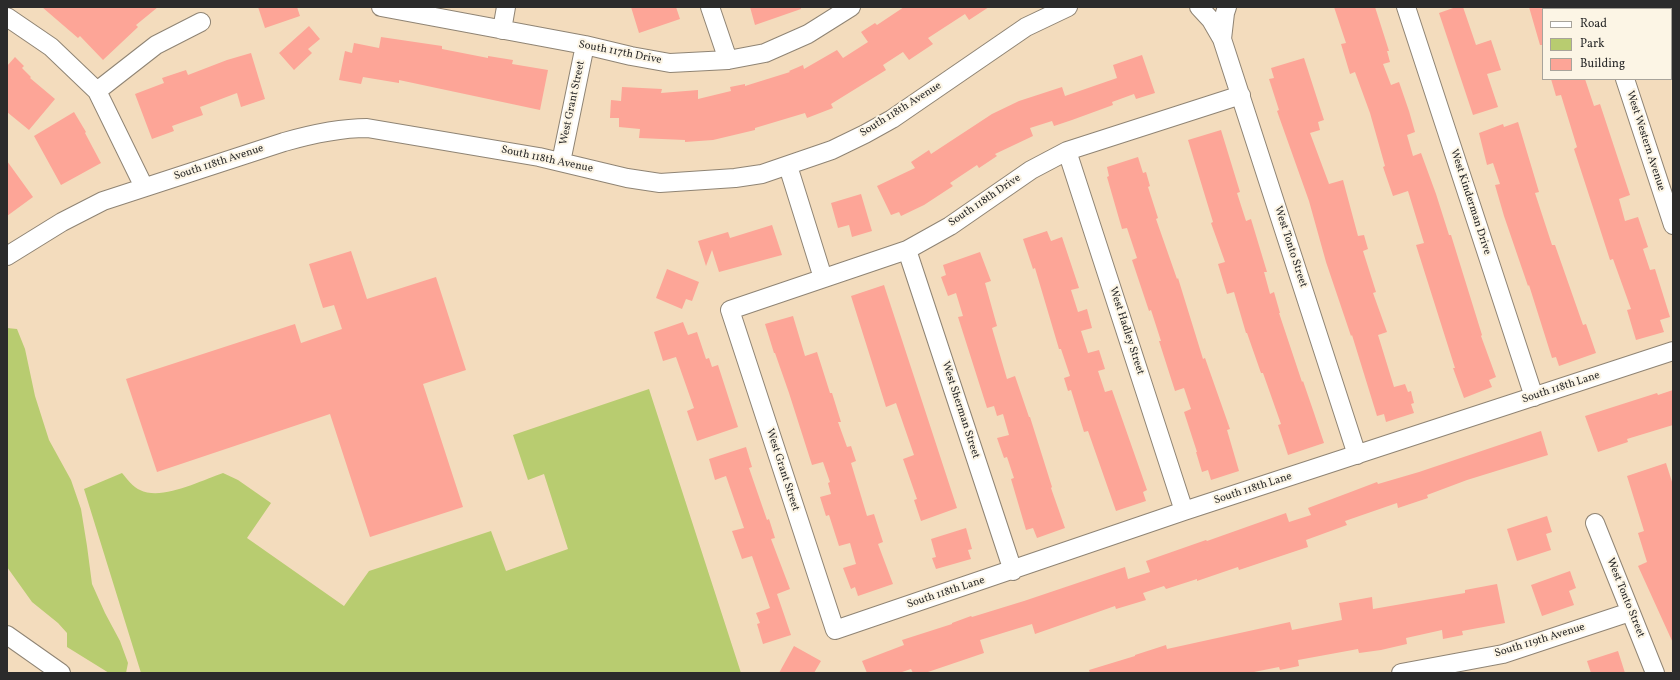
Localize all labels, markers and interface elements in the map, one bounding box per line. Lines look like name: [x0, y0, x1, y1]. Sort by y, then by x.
legend: [1542, 8, 1672, 80]
text: Road: [1580, 16, 1607, 32]
text: Park: [1580, 36, 1605, 52]
street label: South 117th Drive: [577, 38, 663, 68]
text: Building: [1580, 56, 1625, 72]
street label: West Grant Street: [558, 60, 588, 146]
street label: South 118th Avenue: [858, 80, 944, 140]
street label: West Western Avenue: [1623, 89, 1667, 193]
street label: South 118th Avenue: [173, 142, 265, 184]
street label: South 118th Avenue: [500, 144, 594, 176]
street label: West Kinderman Drive: [1447, 147, 1493, 257]
street label: South 118th Drive: [946, 172, 1024, 230]
street label: West Tonto Street: [1271, 205, 1309, 289]
street label: West Hadley Street: [1106, 285, 1146, 377]
street label: West Sherman Street: [938, 360, 982, 460]
street label: South 118th Lane: [1520, 369, 1602, 407]
street label: West Grant Street: [762, 427, 802, 513]
street label: South 118th Lane: [1212, 470, 1294, 508]
street label: West Tonto Street: [1603, 556, 1647, 640]
street label: South 118th Lane: [905, 574, 987, 612]
street label: South 119th Avenue: [1493, 621, 1587, 661]

